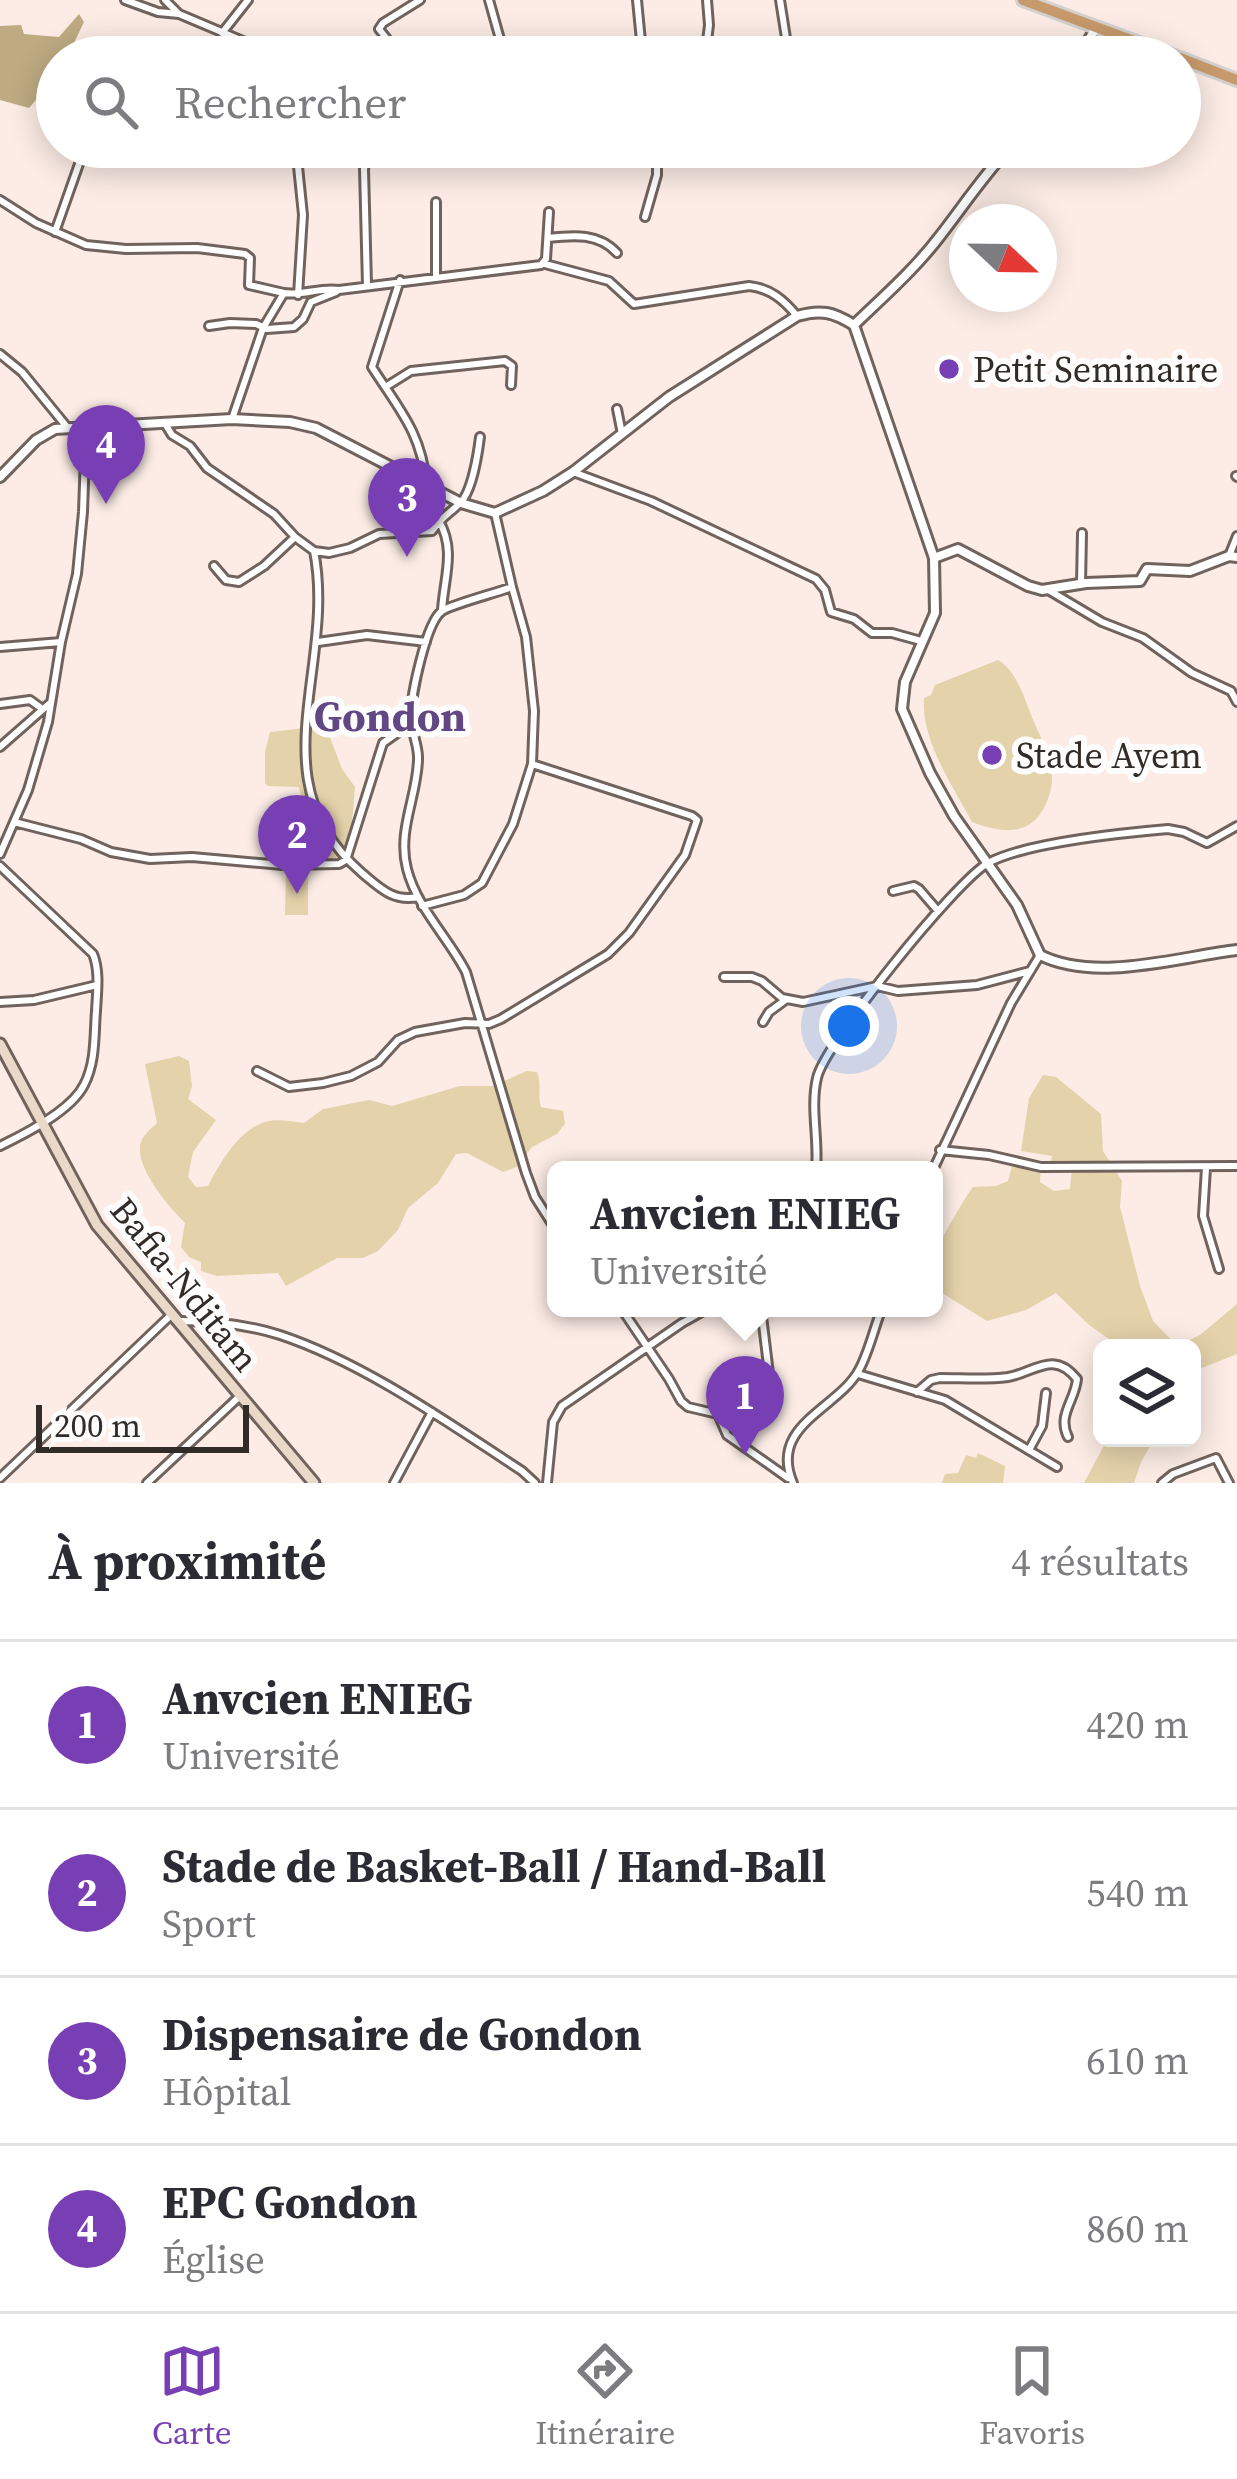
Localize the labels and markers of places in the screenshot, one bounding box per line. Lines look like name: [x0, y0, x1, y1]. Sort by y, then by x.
place label: Petit Seminaire: [973, 345, 1218, 394]
marker: Petit Seminaire: [936, 356, 962, 382]
pin: 4: [67, 405, 145, 504]
pin: 3: [368, 458, 446, 557]
place label: Stade Ayem: [1016, 731, 1202, 780]
marker: Stade Ayem: [979, 742, 1005, 768]
pin: 2: [258, 795, 336, 894]
pin: 1: [706, 1356, 784, 1455]

